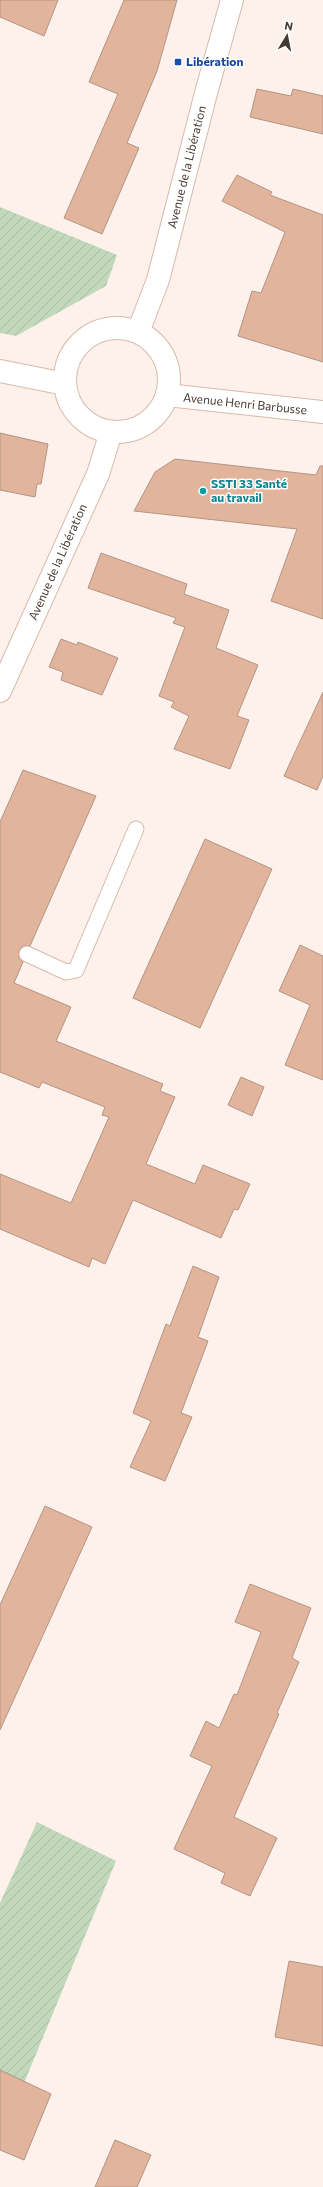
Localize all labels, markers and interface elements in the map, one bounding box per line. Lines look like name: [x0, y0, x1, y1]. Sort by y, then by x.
north arrow: [267, 16, 307, 56]
text: N: [284, 19, 294, 33]
place label: Libération: [186, 54, 243, 68]
marker: Libération: [173, 57, 183, 67]
street label: Avenue de la Libération: [164, 104, 208, 230]
street label: Avenue Henri Barbusse: [182, 390, 308, 416]
place label: SSTI 33 Santé au travail: [211, 476, 287, 504]
marker: SSTI 33 Santé au travail: [198, 486, 208, 496]
street label: Avenue de la Libération: [25, 501, 89, 622]

